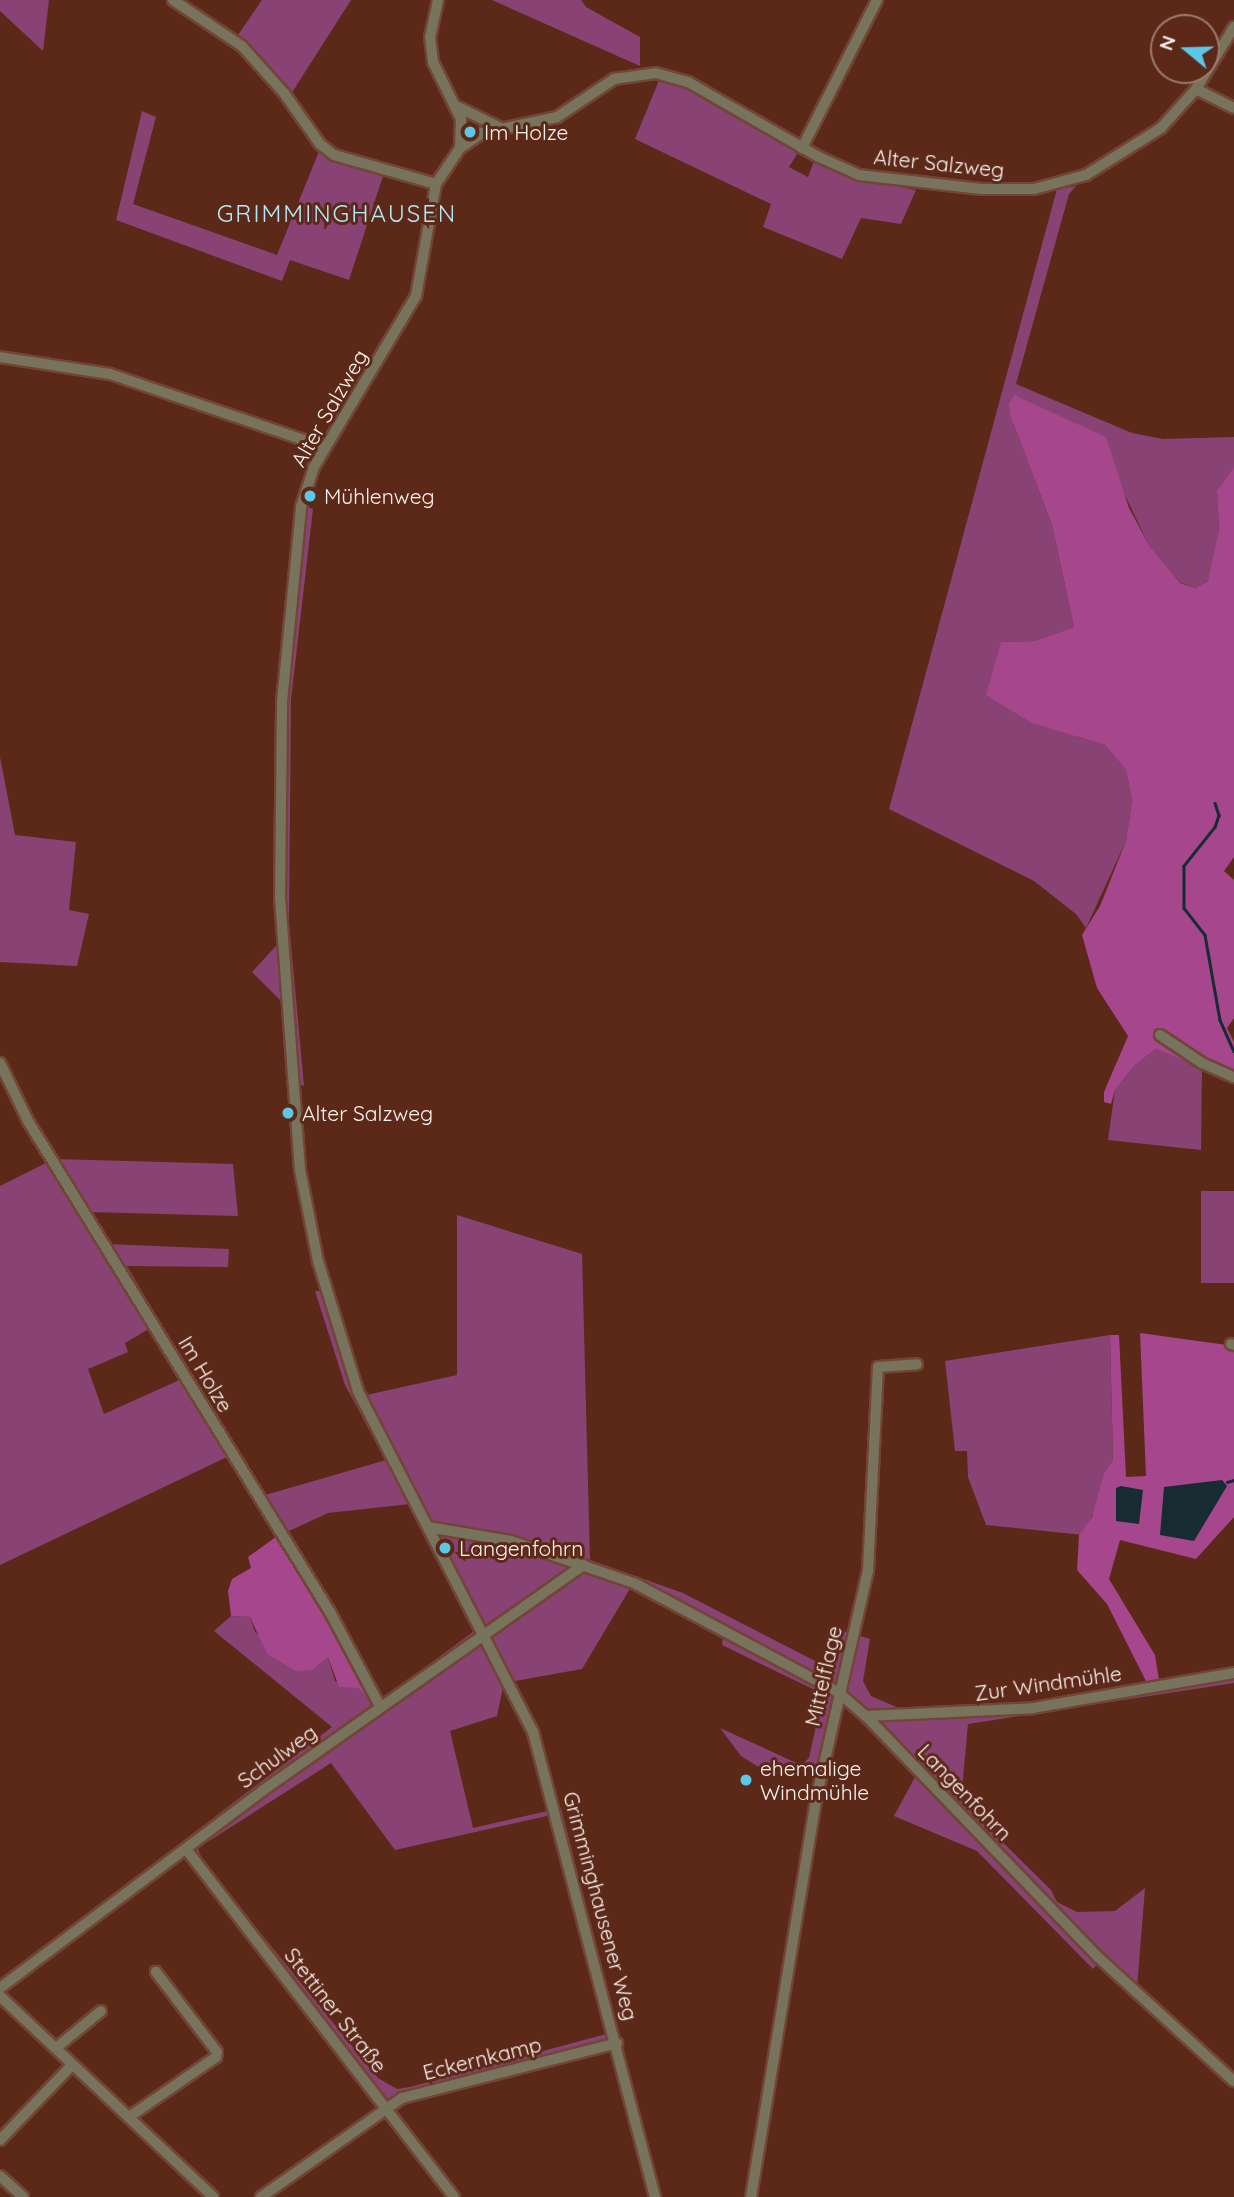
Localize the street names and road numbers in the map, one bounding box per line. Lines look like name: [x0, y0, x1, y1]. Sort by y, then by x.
street label: Alter Salzweg: [872, 144, 1006, 182]
street label: Alter Salzweg: [285, 345, 373, 471]
street label: Im Holze: [173, 1331, 239, 1417]
street label: Mittelflage: [799, 1623, 847, 1729]
street label: Zur Windmühle: [973, 1660, 1123, 1706]
street label: Schulweg: [232, 1719, 322, 1793]
street label: Langenfohrn: [913, 1739, 1017, 1845]
street label: Grimminghausener Weg: [558, 1789, 644, 2023]
street label: Stettiner Straße: [279, 1943, 393, 2077]
street label: Eckernkamp: [420, 2031, 544, 2085]

